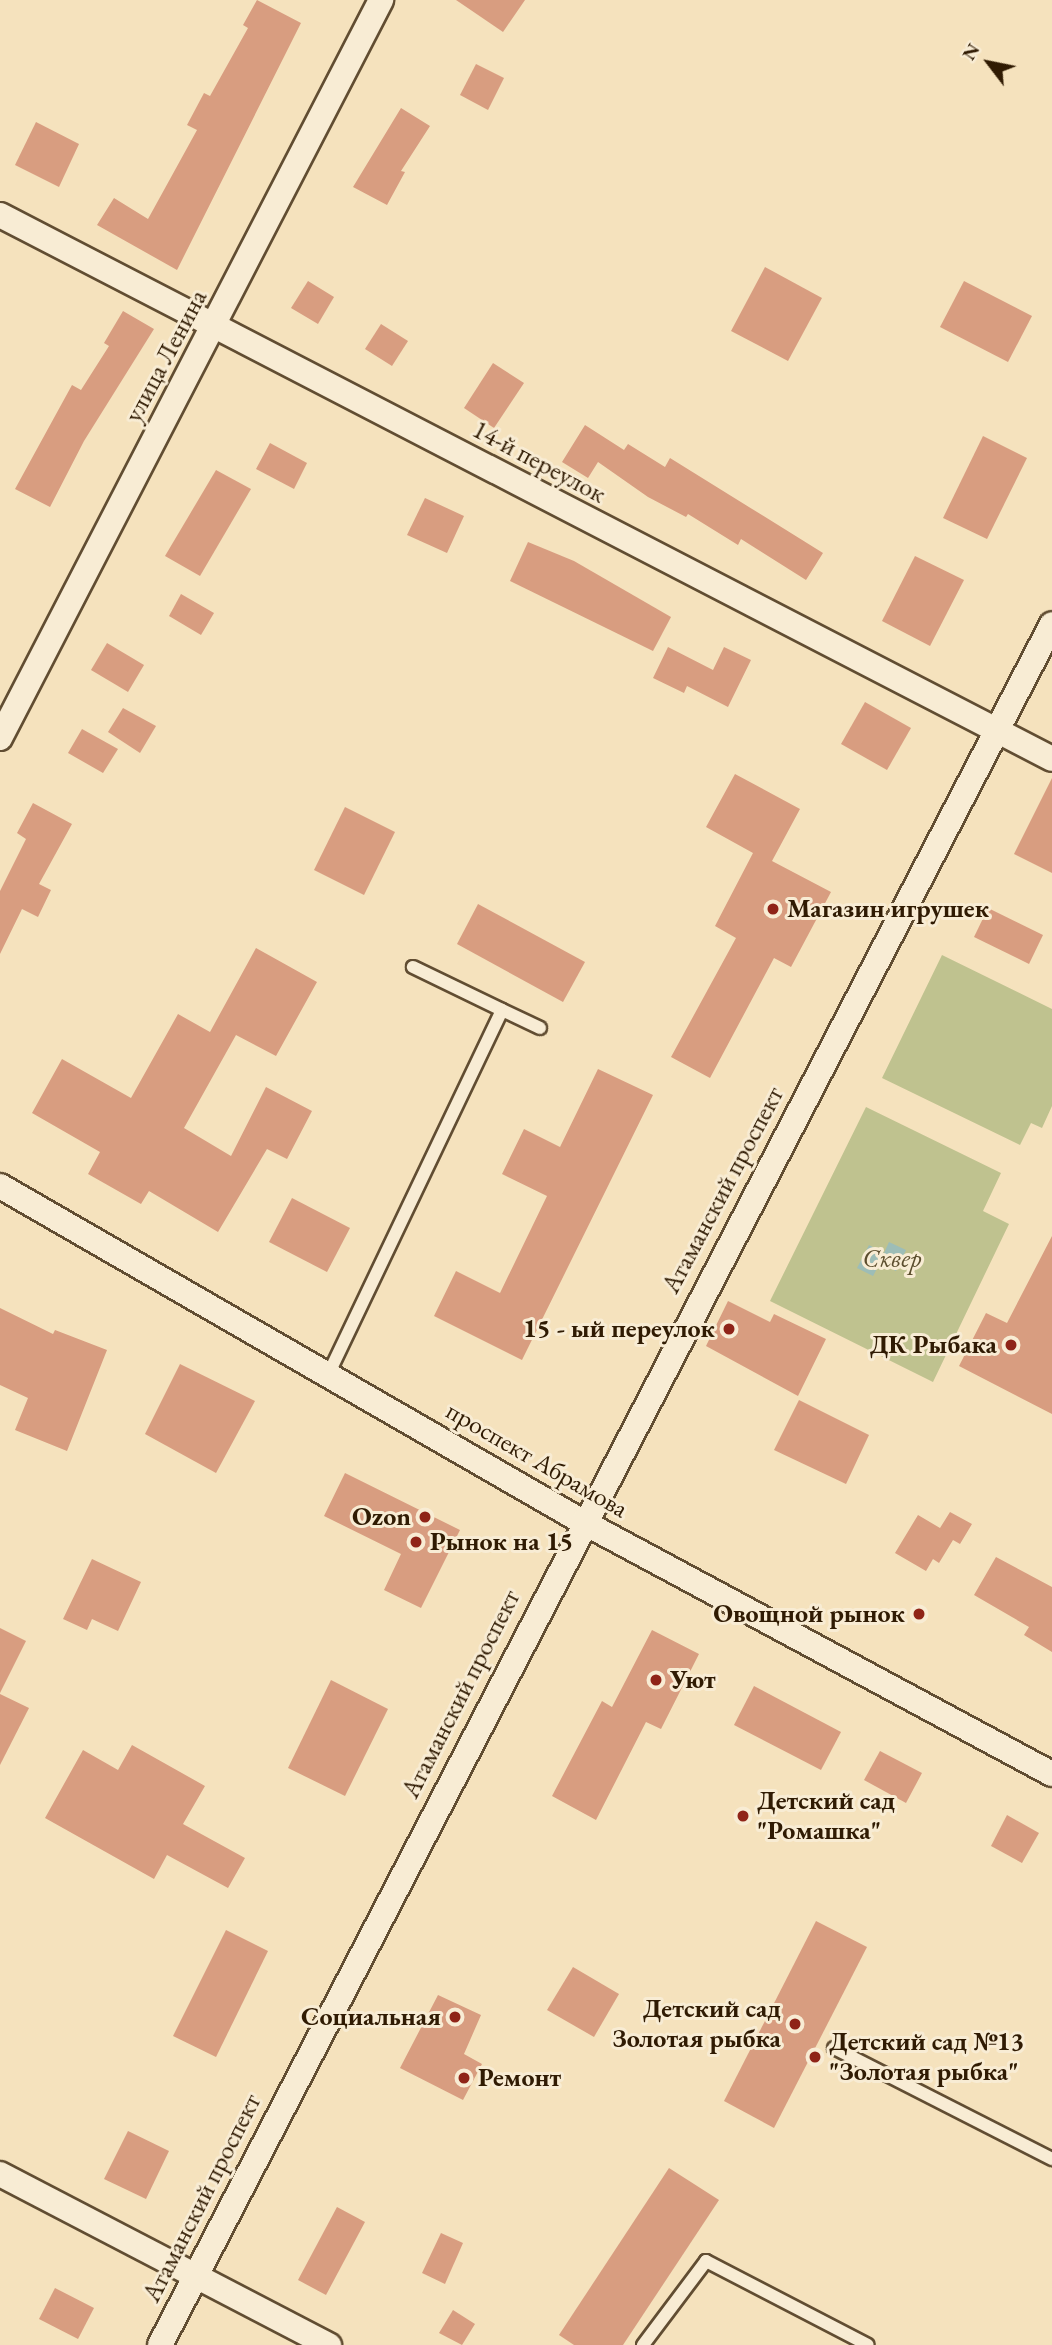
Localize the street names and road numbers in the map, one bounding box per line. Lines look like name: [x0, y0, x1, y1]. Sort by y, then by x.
street label: улица Ленина: [118, 284, 214, 428]
street label: 14-й переулок: [467, 414, 611, 510]
street label: Атаманский проспект: [655, 1081, 791, 1299]
street label: проспект Абрамова: [441, 1395, 633, 1525]
street label: Атаманский проспект: [395, 1585, 527, 1803]
street label: Атаманский проспект: [136, 2089, 268, 2307]

